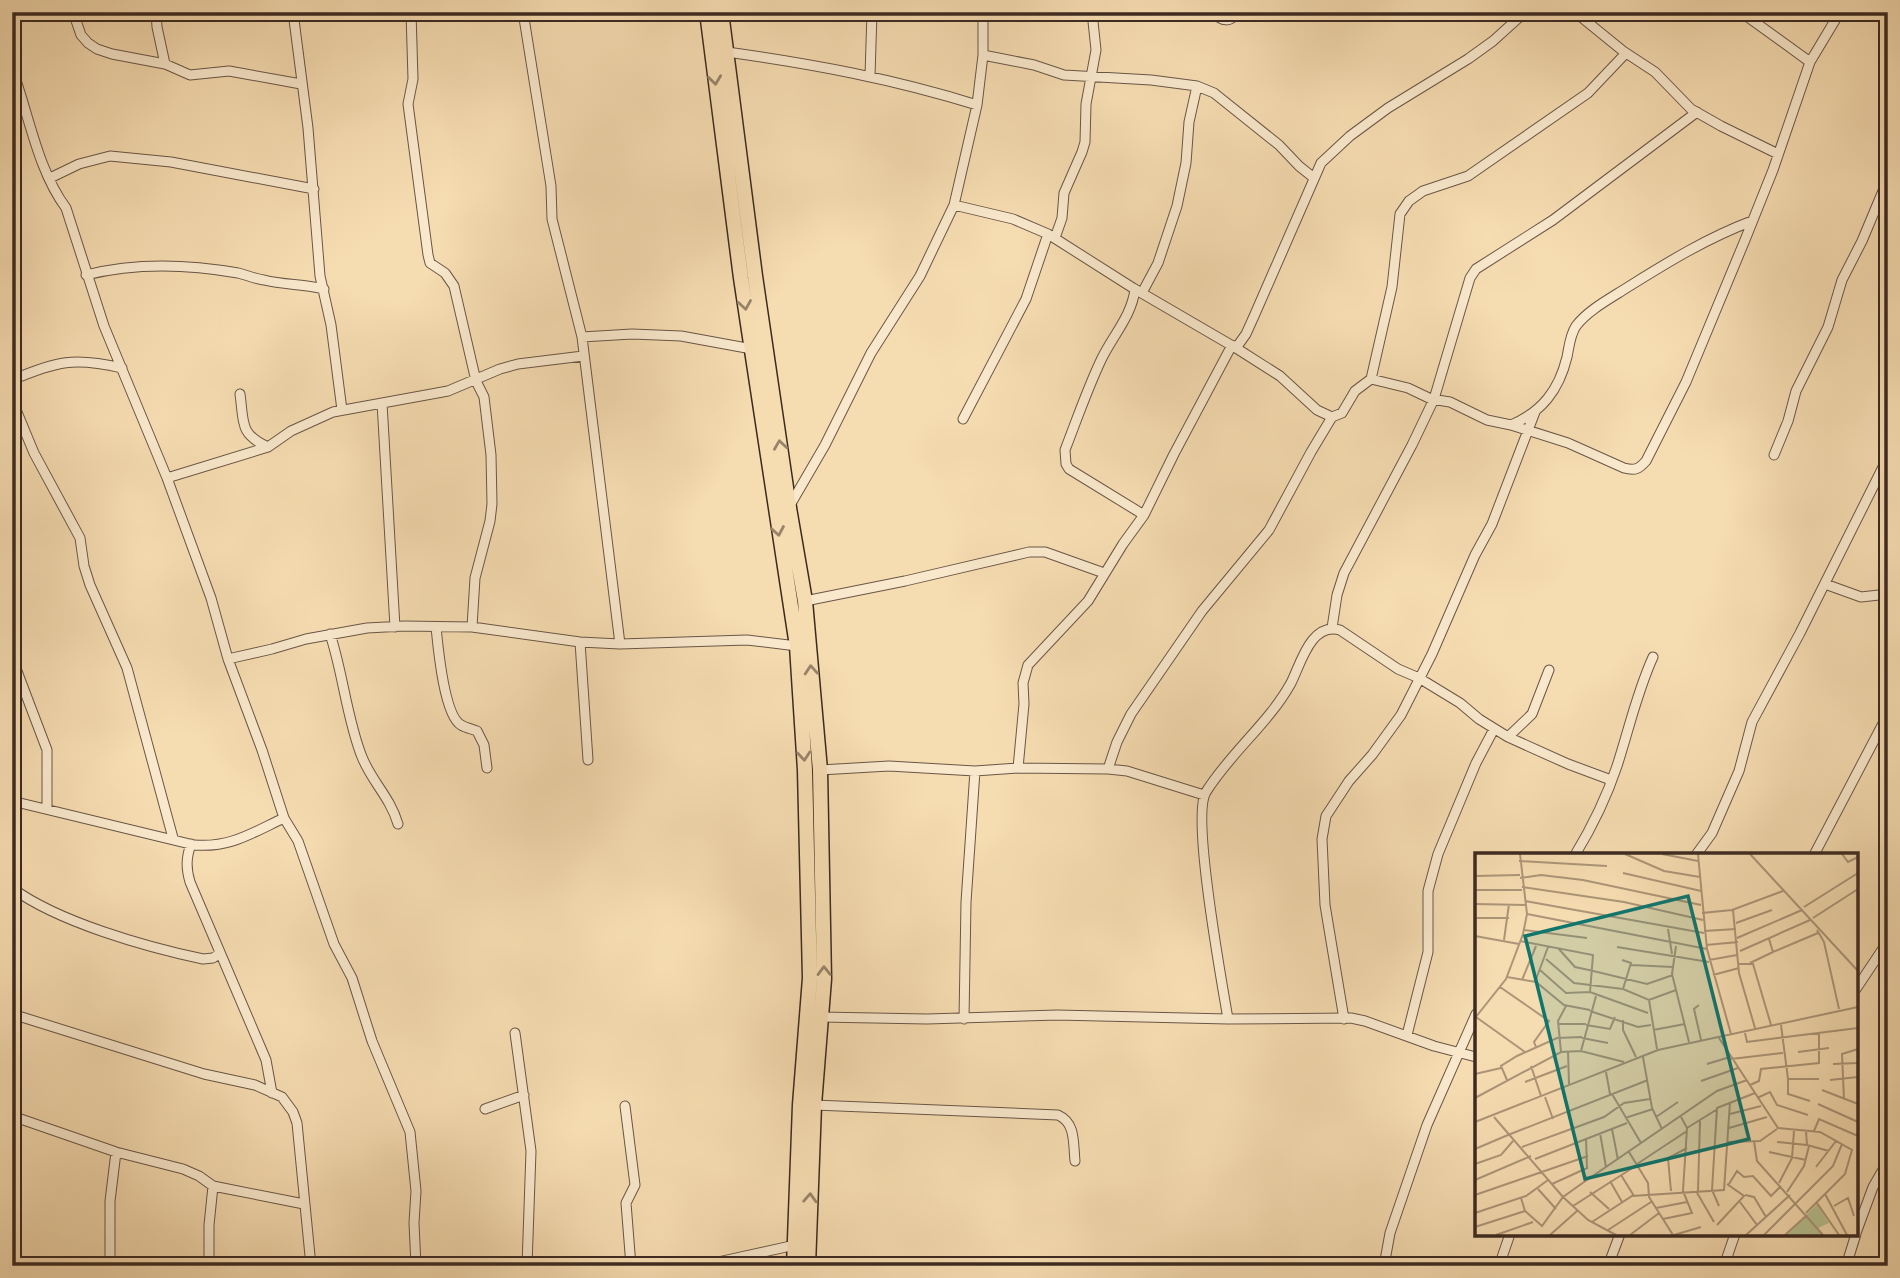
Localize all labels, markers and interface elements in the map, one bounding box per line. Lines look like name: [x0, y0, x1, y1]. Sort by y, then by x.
one-way arrow: [708, 74, 723, 86]
one-way arrow: [737, 300, 752, 311]
one-way arrow: [773, 439, 788, 451]
one-way arrow: [770, 525, 785, 537]
one-way arrow: [804, 664, 819, 675]
one-way arrow: [796, 751, 811, 762]
inset map: [1475, 853, 1858, 1236]
one-way arrow: [816, 965, 831, 976]
one-way arrow: [803, 1192, 818, 1203]

